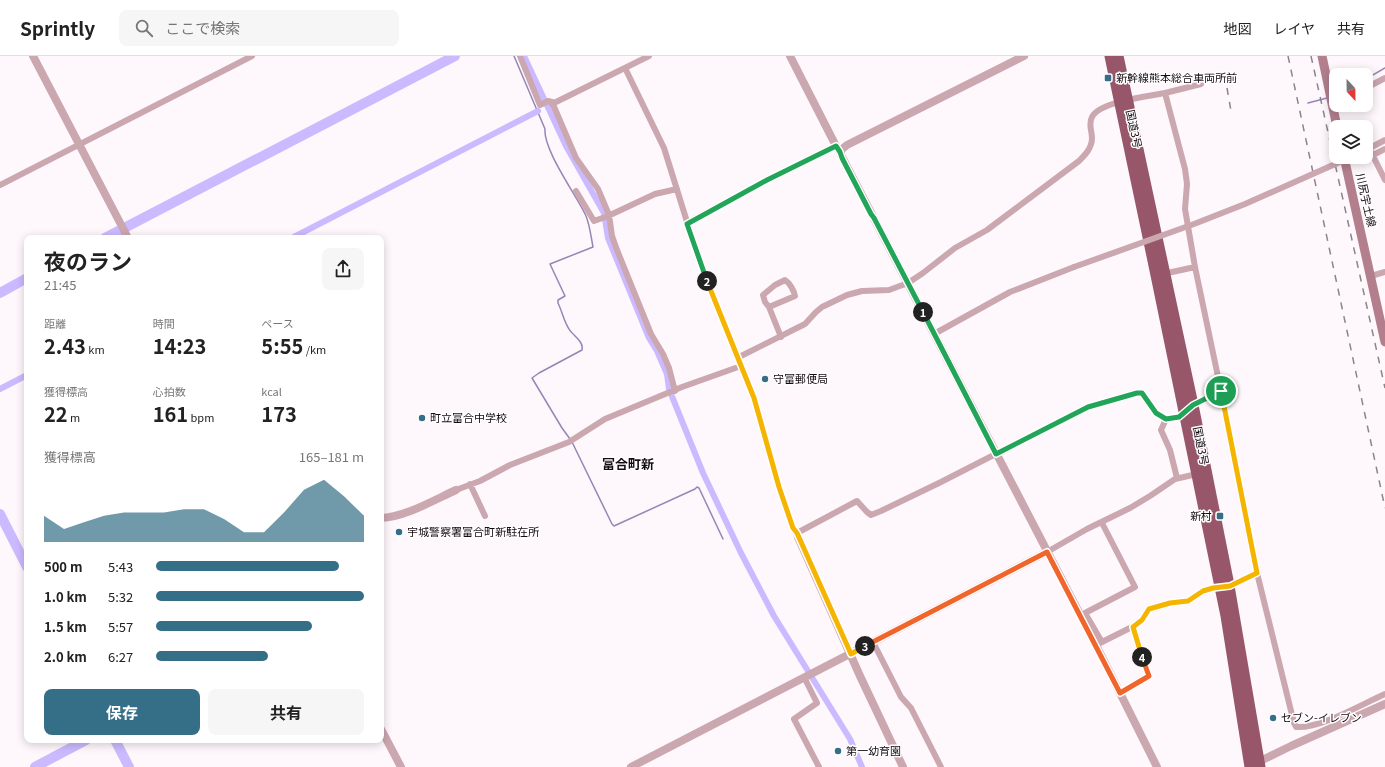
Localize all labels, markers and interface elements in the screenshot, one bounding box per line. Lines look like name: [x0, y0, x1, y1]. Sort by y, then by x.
search box: [119, 10, 399, 46]
text: Sprintly: [20, 14, 95, 41]
icon: search: [133, 17, 155, 39]
text: ここで検索: [165, 17, 240, 38]
text: 地図: [1223, 18, 1251, 38]
text: レイヤ: [1273, 18, 1315, 38]
text: 共有: [1337, 18, 1365, 38]
north arrow: [1329, 68, 1373, 112]
map controls: [1329, 68, 1373, 164]
place label: 新幹線熊本総合車両所前: [1116, 69, 1237, 85]
marker: 新幹線熊本総合車両所前: [1103, 73, 1113, 83]
street label: 国道3号: [1123, 108, 1147, 150]
button: layers: [1329, 120, 1373, 164]
street label: 川尻宇土線: [1353, 171, 1381, 228]
text: 夜のラン: [44, 244, 132, 276]
button: share: [322, 248, 364, 290]
pin: 2: [697, 271, 717, 291]
text: 2: [704, 273, 710, 289]
text: 21:45: [44, 275, 76, 294]
pin: 1: [913, 302, 933, 322]
text: 1: [920, 304, 926, 320]
text: 距離: [44, 315, 66, 331]
text: 時間: [153, 315, 175, 331]
text: ペース: [261, 315, 294, 331]
text: 2.43: [44, 331, 86, 360]
text: 14:23: [153, 331, 206, 360]
text: 5:55: [261, 331, 303, 360]
text: km: [86, 341, 105, 357]
text: /km: [303, 341, 326, 357]
place label: 守富郵便局: [773, 370, 828, 386]
marker: 守富郵便局: [760, 374, 770, 384]
pin: [1204, 374, 1238, 408]
icon: arrive: [1210, 380, 1232, 402]
text: 獲得標高: [44, 383, 88, 399]
text: 心拍数: [153, 383, 186, 399]
text: kcal: [261, 383, 282, 399]
text: 22: [44, 399, 68, 428]
text: 161: [153, 399, 188, 428]
text: 173: [261, 399, 297, 428]
text: m: [68, 409, 80, 425]
text: bpm: [188, 409, 214, 425]
place label: 町立富合中学校: [430, 409, 507, 425]
marker: 町立富合中学校: [417, 413, 427, 423]
street label: 国道3号: [1190, 425, 1214, 467]
text: 獲得標高: [44, 447, 96, 466]
text: 165–181 m: [299, 447, 364, 466]
district label: 富合町新: [602, 454, 654, 473]
place label: 新村: [1190, 507, 1212, 523]
marker: 新村: [1215, 511, 1225, 521]
place label: 宇城警察署富合町新駐在所: [407, 523, 540, 539]
marker: 宇城警察署富合町新駐在所: [394, 527, 404, 537]
text: 500 m: [44, 557, 83, 576]
text: 5:43: [108, 557, 133, 576]
text: 1.0 km: [44, 587, 87, 606]
text: 5:32: [108, 587, 133, 606]
text: 1.5 km: [44, 617, 87, 636]
text: 5:57: [108, 617, 133, 636]
pin: 3: [855, 636, 875, 656]
text: 3: [862, 638, 868, 654]
text: 2.0 km: [44, 647, 87, 666]
text: 6:27: [108, 647, 133, 666]
pin: 4: [1132, 647, 1152, 667]
text: 4: [1139, 649, 1145, 665]
button: 保存: [44, 689, 200, 735]
button: 共有: [208, 689, 364, 735]
place label: セブン-イレブン: [1281, 709, 1362, 725]
marker: セブン-イレブン: [1268, 713, 1278, 723]
place label: 第一幼育園: [846, 742, 901, 758]
marker: 第一幼育園: [833, 746, 843, 756]

